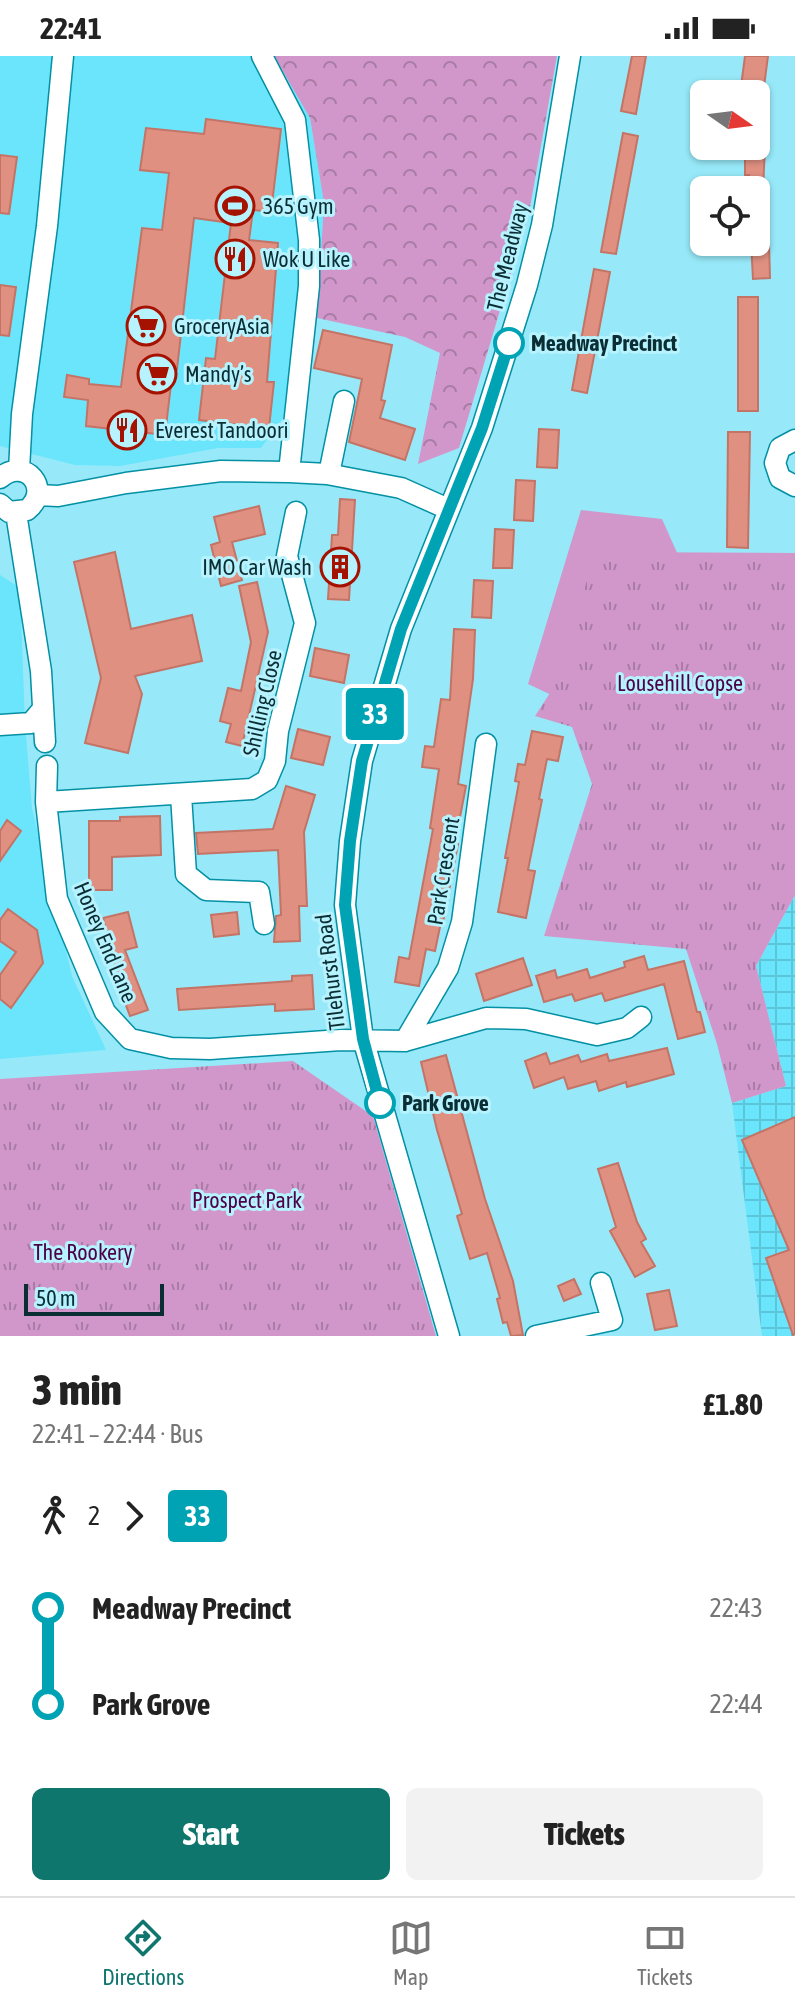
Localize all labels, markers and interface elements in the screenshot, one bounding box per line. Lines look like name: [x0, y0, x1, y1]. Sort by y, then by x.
text: 22:41: [40, 11, 102, 45]
north arrow: [690, 80, 770, 160]
map controls: [690, 80, 770, 256]
button: locate: [690, 176, 770, 256]
sports icon: 365 Gym: [214, 185, 256, 227]
place label: 365 Gym: [263, 193, 334, 219]
street label: The Meadway: [481, 200, 533, 314]
restaurant icon: Wok U Like: [214, 238, 256, 280]
place label: Wok U Like: [263, 246, 350, 272]
supermarket icon: GroceryAsia: [125, 305, 167, 347]
place label: GroceryAsia: [174, 313, 270, 339]
marker: Meadway Precinct: [494, 328, 524, 358]
place label: Meadway Precinct: [531, 330, 678, 356]
supermarket icon: Mandy’s: [136, 353, 178, 395]
place label: Mandy’s: [185, 361, 252, 387]
restaurant icon: Everest Tandoori: [106, 409, 148, 451]
place label: Everest Tandoori: [155, 417, 288, 443]
building icon: IMO Car Wash: [319, 546, 361, 588]
place label: IMO Car Wash: [202, 554, 312, 580]
street label: Shilling Close: [237, 647, 287, 759]
park label: Lousehill Copse: [617, 670, 743, 696]
line badge: 33: [339, 688, 411, 740]
text: 33: [362, 698, 388, 730]
street label: Park Crescent: [422, 815, 464, 927]
street label: Honey End Lane: [69, 878, 143, 1006]
street label: Tilehurst Road: [310, 912, 350, 1032]
marker: Park Grove: [365, 1088, 395, 1118]
place label: Park Grove: [402, 1090, 489, 1116]
park label: Prospect Park: [192, 1187, 302, 1213]
park label: The Rookery: [33, 1239, 133, 1265]
scale bar: [24, 1280, 164, 1316]
text: 50 m: [36, 1285, 76, 1311]
text: 3 min: [32, 1364, 122, 1414]
text: £1.80: [703, 1387, 763, 1421]
text: 22:41 – 22:44 · Bus: [32, 1419, 203, 1449]
icon: walk: [32, 1494, 76, 1538]
icon: forward: [112, 1494, 156, 1538]
text: 33: [184, 1500, 211, 1532]
text: 2: [88, 1501, 100, 1531]
text: Meadway Precinct: [92, 1591, 291, 1625]
text: 22:43: [709, 1593, 763, 1623]
text: Park Grove: [92, 1687, 210, 1721]
text: 22:44: [709, 1689, 763, 1719]
button: Start: [32, 1788, 390, 1880]
button: Tickets: [406, 1788, 763, 1880]
tab: Directions: [102, 1916, 184, 1990]
tab: Map: [389, 1916, 433, 1990]
tab: Tickets: [637, 1916, 693, 1990]

